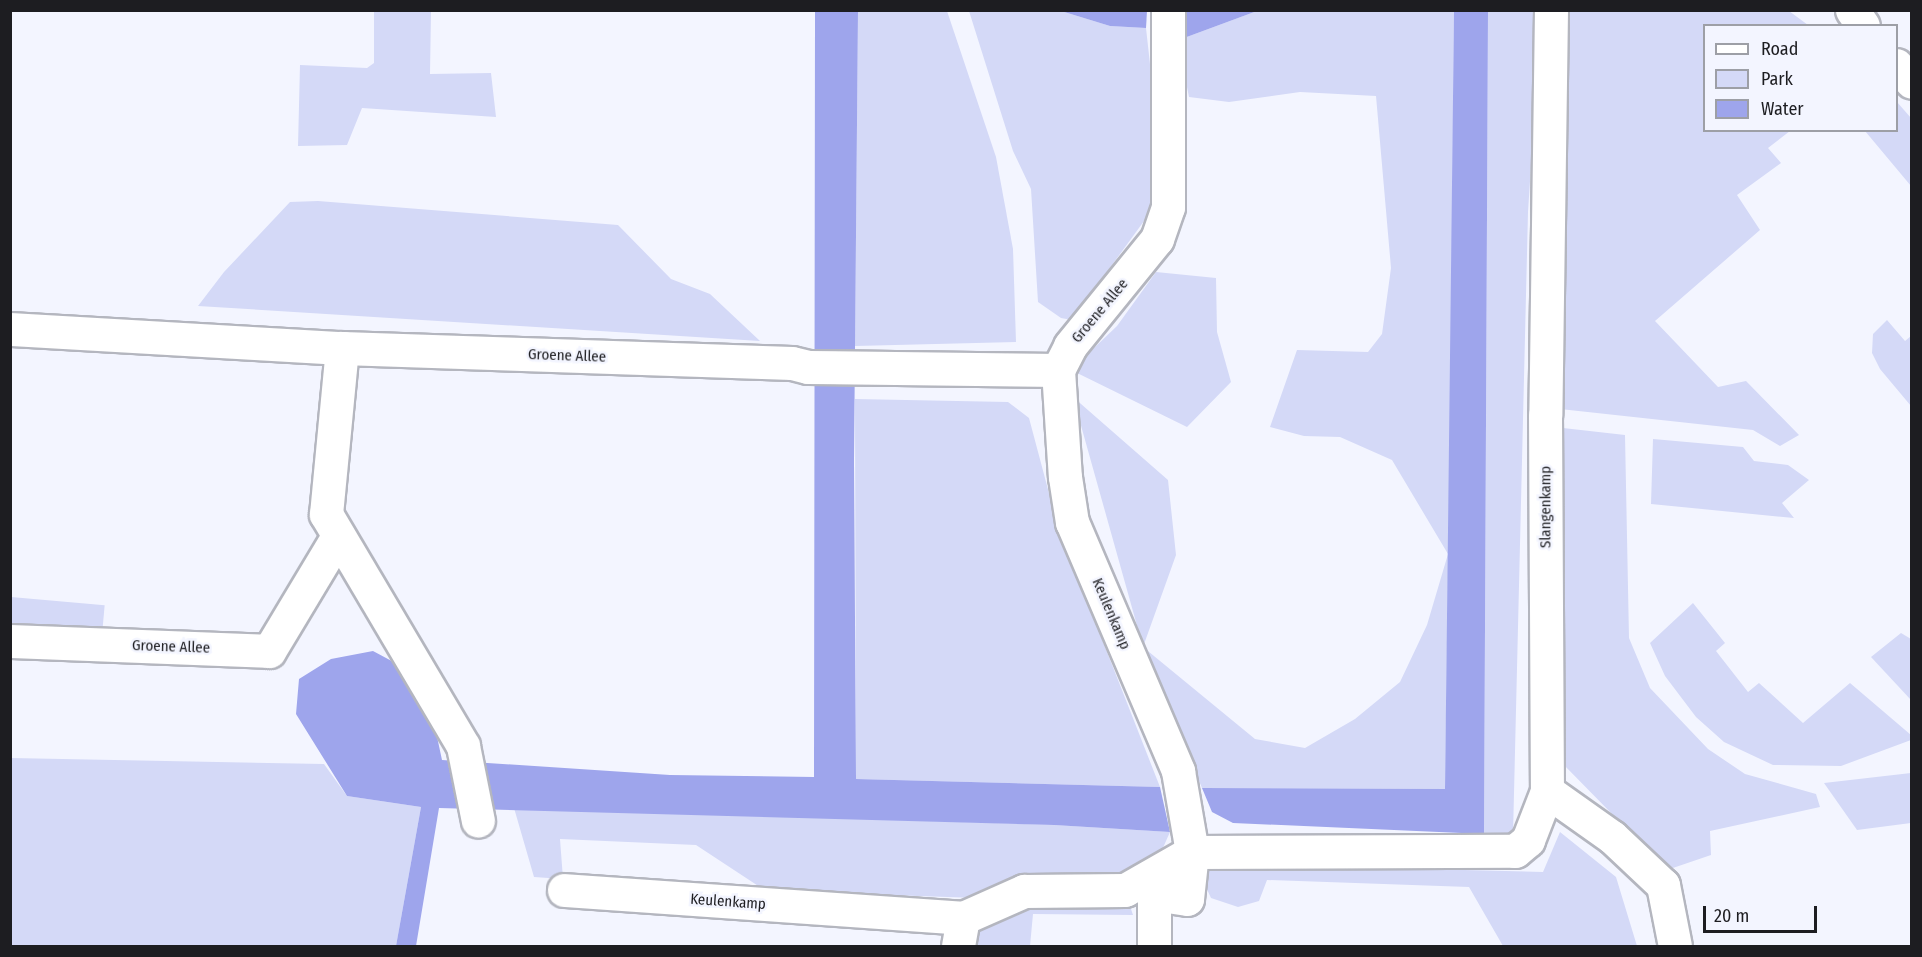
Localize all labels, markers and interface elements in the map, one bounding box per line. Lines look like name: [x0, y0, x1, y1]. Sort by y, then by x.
legend: [1703, 24, 1898, 132]
text: Road: [1761, 38, 1798, 60]
text: Park: [1761, 68, 1793, 90]
text: Water: [1761, 98, 1804, 120]
street label: Groene Allee: [1068, 275, 1132, 347]
street label: Groene Allee: [528, 346, 606, 366]
street label: Slangenkamp: [1537, 466, 1555, 548]
street label: Keulenkamp: [1088, 576, 1134, 652]
street label: Groene Allee: [132, 637, 210, 657]
street label: Keulenkamp: [690, 890, 766, 914]
scale bar: [1706, 894, 1820, 932]
text: 20 m: [1714, 905, 1749, 927]

